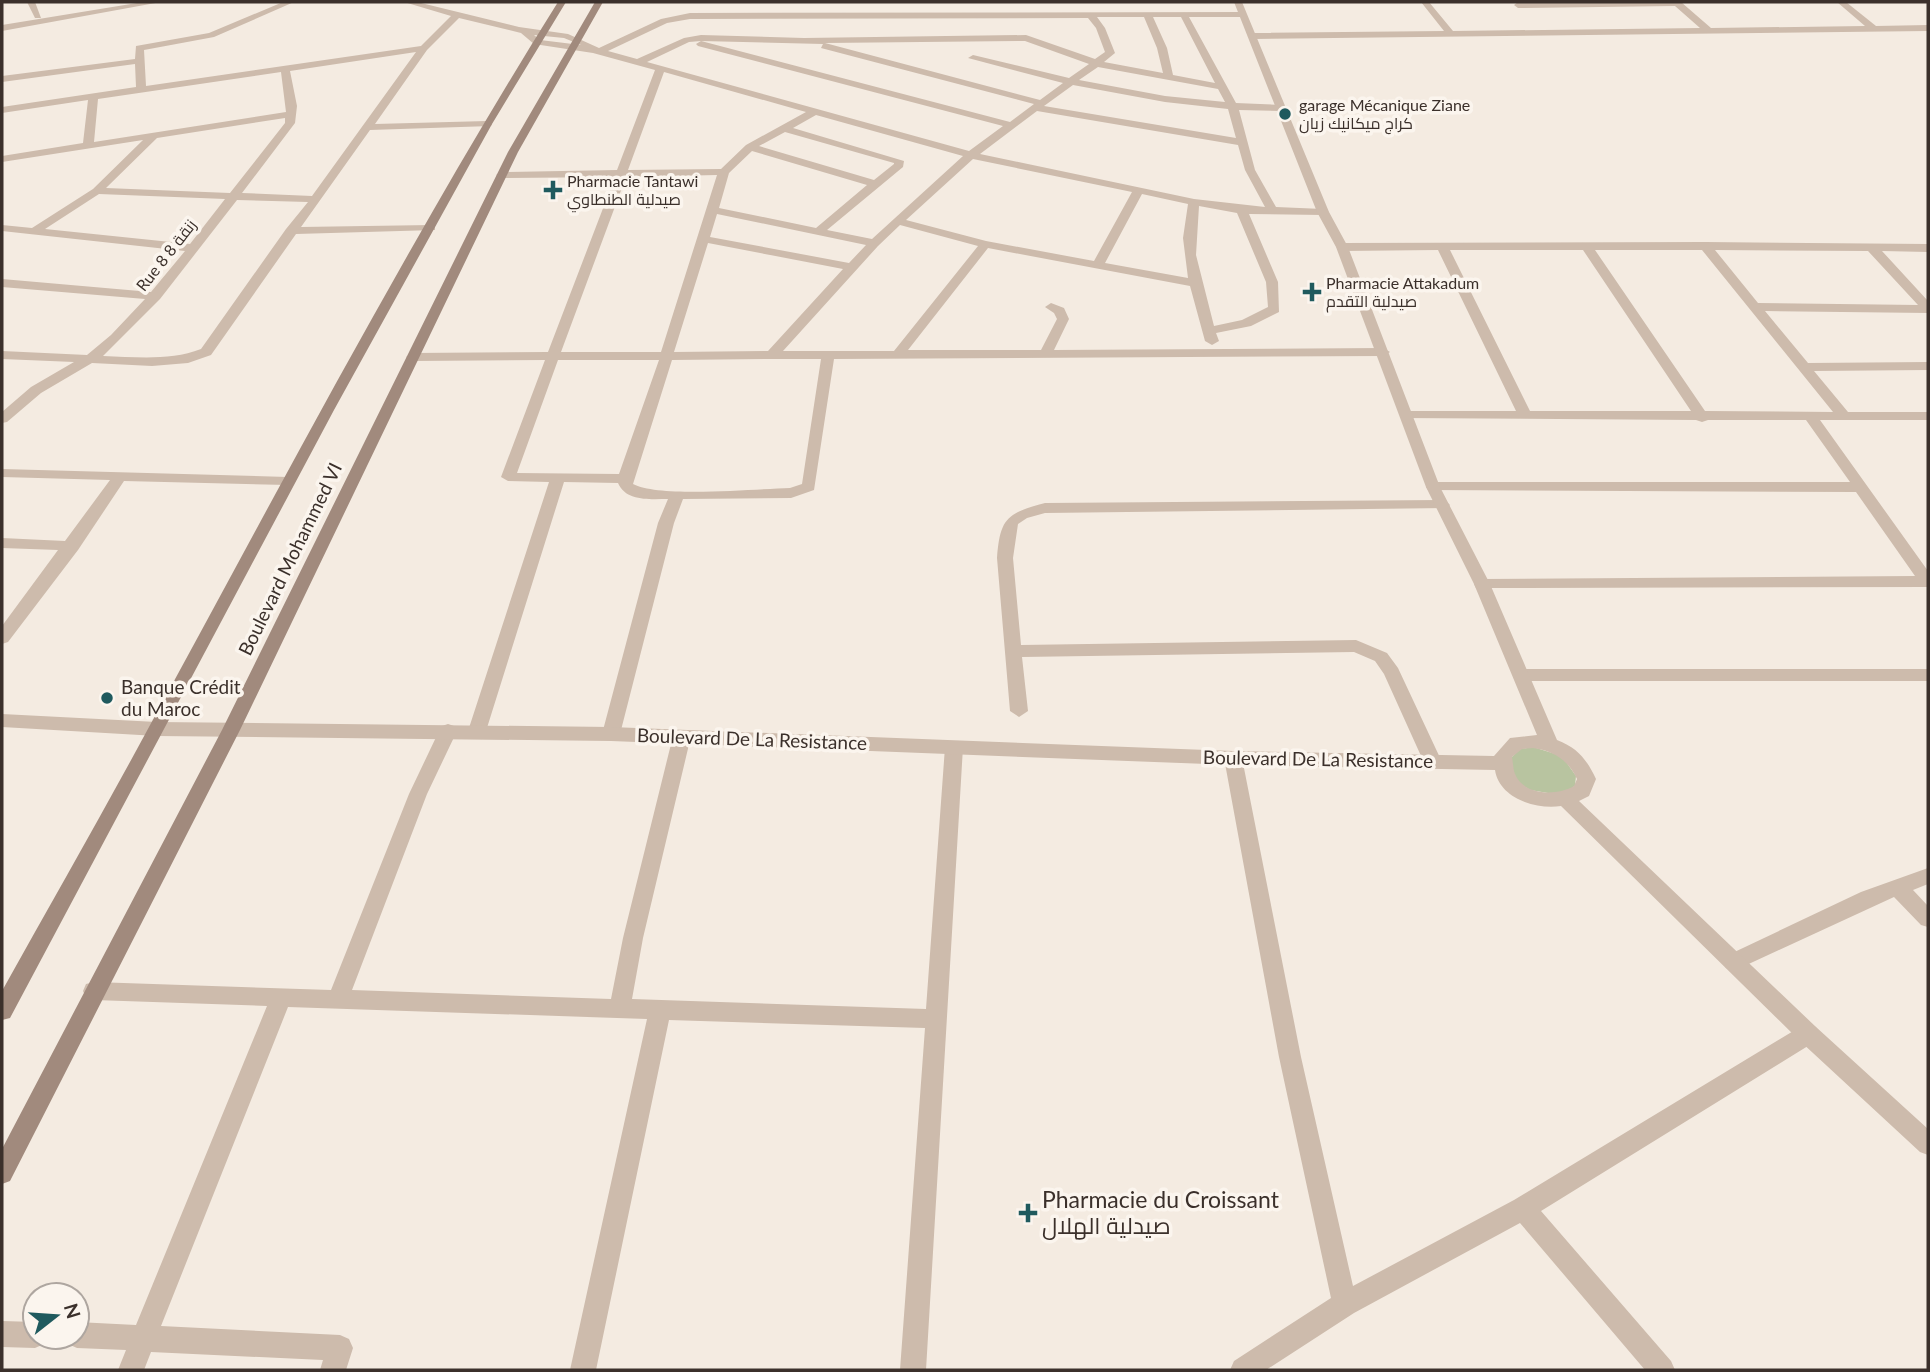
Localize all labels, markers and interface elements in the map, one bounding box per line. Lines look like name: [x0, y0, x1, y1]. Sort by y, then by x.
place label: garage Mécanique Ziane كراج ميكانيك زيان: [1299, 95, 1470, 135]
marker: garage Mécanique Ziane كراج ميكانيك زيان: [1277, 106, 1293, 122]
place label: Pharmacie Tantawi صيدلية الطنطاوي: [567, 171, 698, 213]
marker: Pharmacie Tantawi صيدلية الطنطاوي: [545, 182, 561, 198]
street label: Rue 8 8 زنقة: [132, 215, 200, 295]
place label: Pharmacie Attakadum صيدلية التقدم: [1326, 273, 1479, 313]
marker: Pharmacie Attakadum صيدلية التقدم: [1304, 284, 1320, 300]
street label: Boulevard Mohammed VI: [233, 459, 346, 659]
place label: Banque Crédit du Maroc: [121, 675, 241, 720]
marker: Banque Crédit du Maroc: [99, 690, 115, 706]
street label: Boulevard De La Resistance: [637, 723, 868, 754]
street label: Boulevard De La Resistance: [1203, 745, 1433, 772]
place label: Pharmacie du Croissant صيدلية الهلال: [1042, 1185, 1280, 1240]
marker: Pharmacie du Croissant صيدلية الهلال: [1020, 1205, 1036, 1221]
north arrow: [21, 1281, 91, 1351]
text: N: [60, 1301, 86, 1321]

